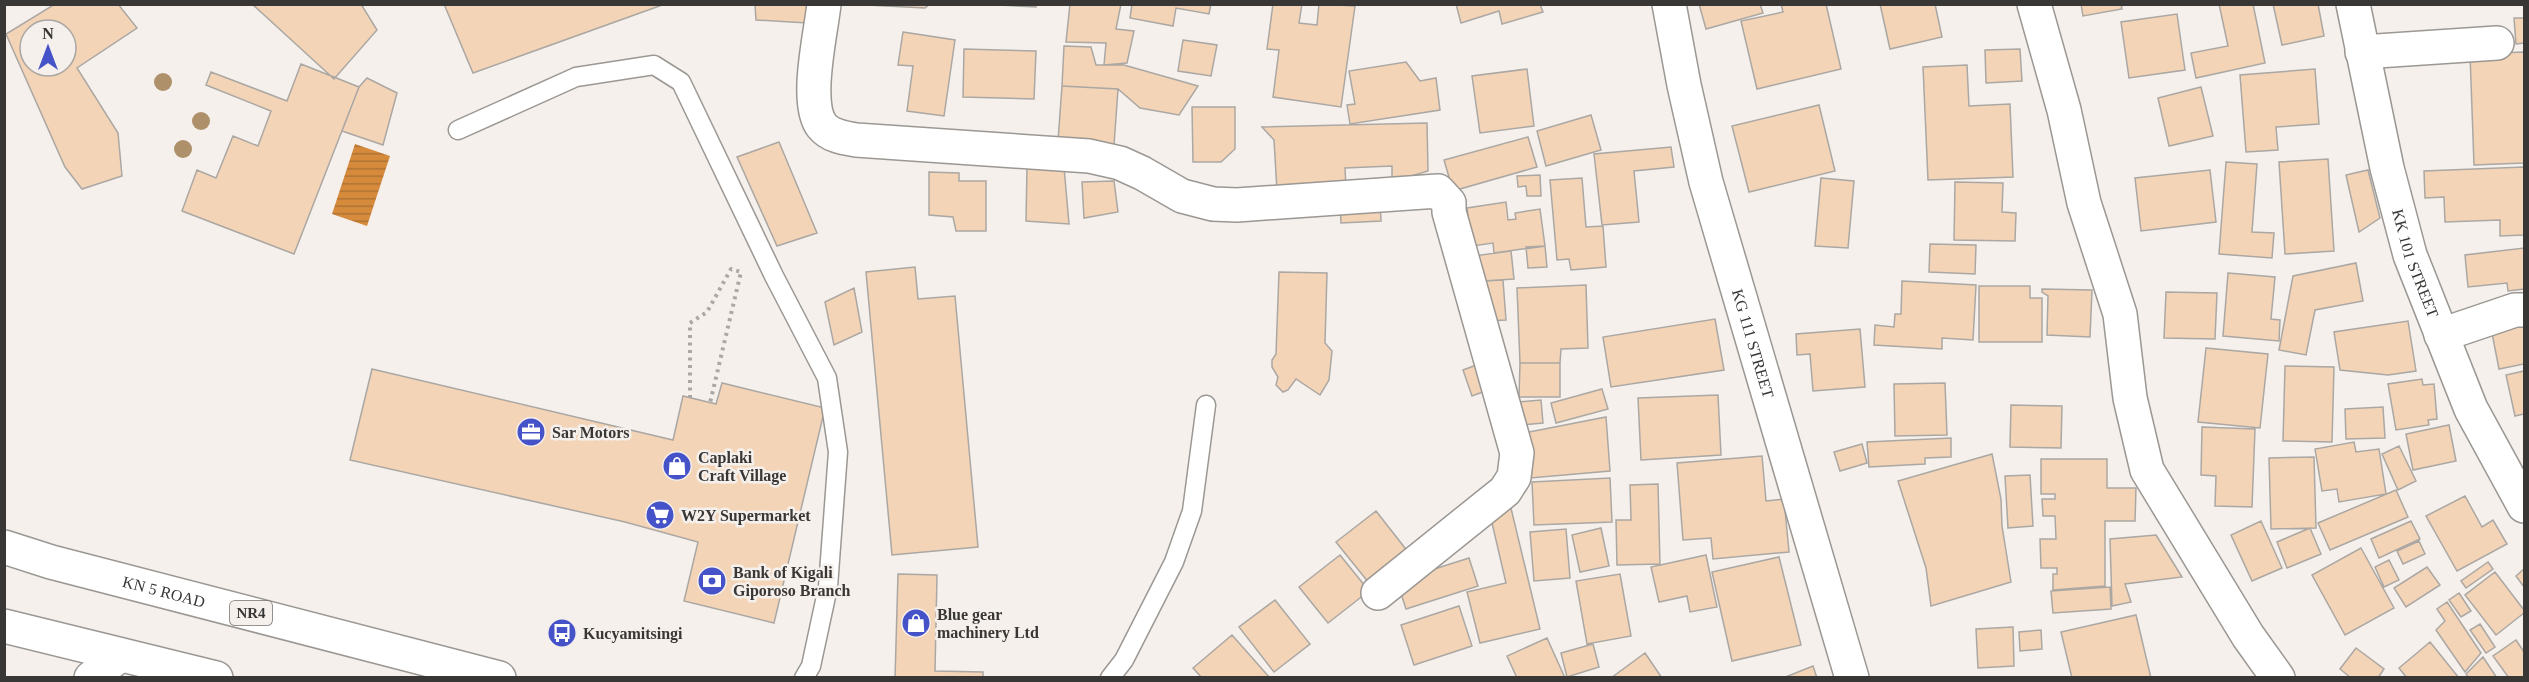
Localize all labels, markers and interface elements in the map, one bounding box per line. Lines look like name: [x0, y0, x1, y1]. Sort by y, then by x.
north arrow: [18, 18, 78, 78]
text: N: [42, 25, 54, 42]
street label: KK 101 STREET: [2390, 207, 2442, 320]
street label: KG 111 STREET: [1729, 287, 1778, 400]
office icon: Sar Motors: [515, 416, 547, 448]
place label: Sar Motors: [552, 424, 629, 441]
place label: Caplaki Craft Village: [698, 449, 786, 485]
shop icon: Caplaki Craft Village: [661, 450, 693, 482]
supermarket icon: W2Y Supermarket: [644, 499, 676, 531]
place label: W2Y Supermarket: [681, 507, 811, 525]
place label: Bank of Kigali Giporoso Branch: [733, 564, 851, 600]
bank icon: Bank of Kigali Giporoso Branch: [696, 565, 728, 597]
street label: KN 5 ROAD: [121, 572, 207, 610]
road number: NR4: [230, 601, 272, 625]
place label: Blue gear machinery Ltd: [937, 606, 1039, 642]
shop icon: Blue gear machinery Ltd: [900, 607, 932, 639]
bus stop icon: Kucyamitsingi: [546, 617, 578, 649]
place label: Kucyamitsingi: [583, 625, 683, 643]

